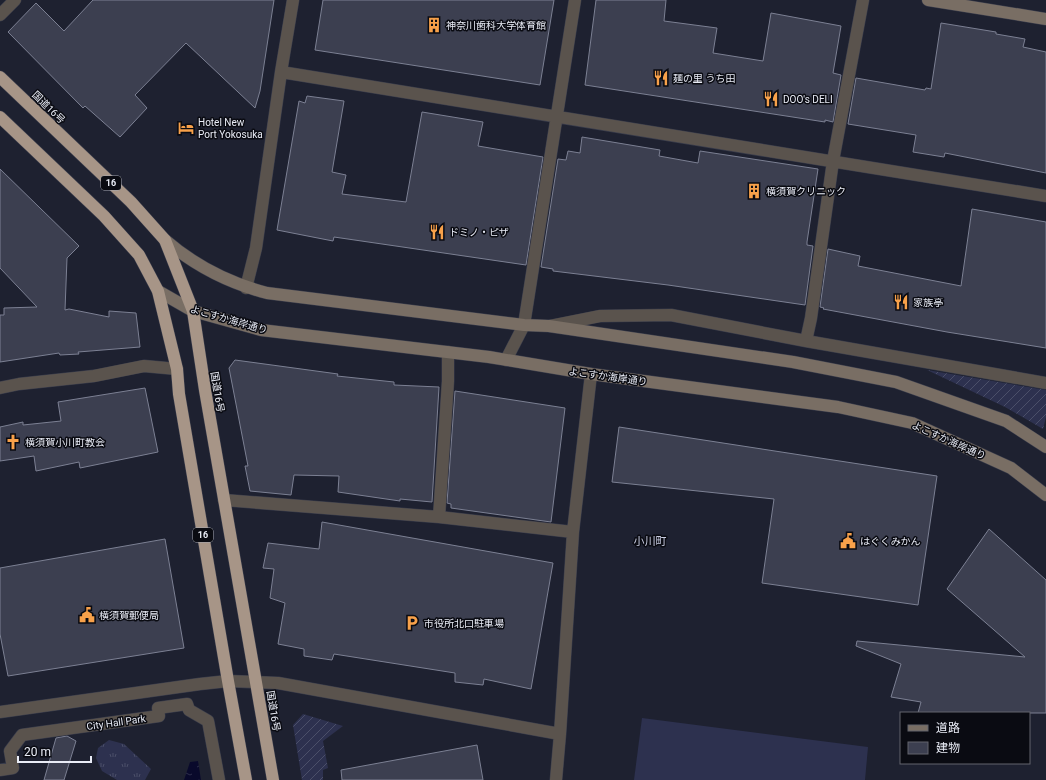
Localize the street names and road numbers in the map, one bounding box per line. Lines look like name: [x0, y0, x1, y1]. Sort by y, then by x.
street label: 国道16号: [30, 89, 67, 126]
road number: 16: [101, 176, 121, 190]
street label: よこすか海岸通り: [189, 303, 269, 336]
street label: よこすか海岸通り: [568, 365, 648, 387]
street label: 国道16号: [209, 371, 226, 413]
street label: よこすか海岸通り: [910, 419, 987, 462]
road number: 16: [193, 528, 213, 542]
street label: 国道16号: [265, 690, 282, 732]
street label: City Hall Park: [86, 713, 147, 732]

